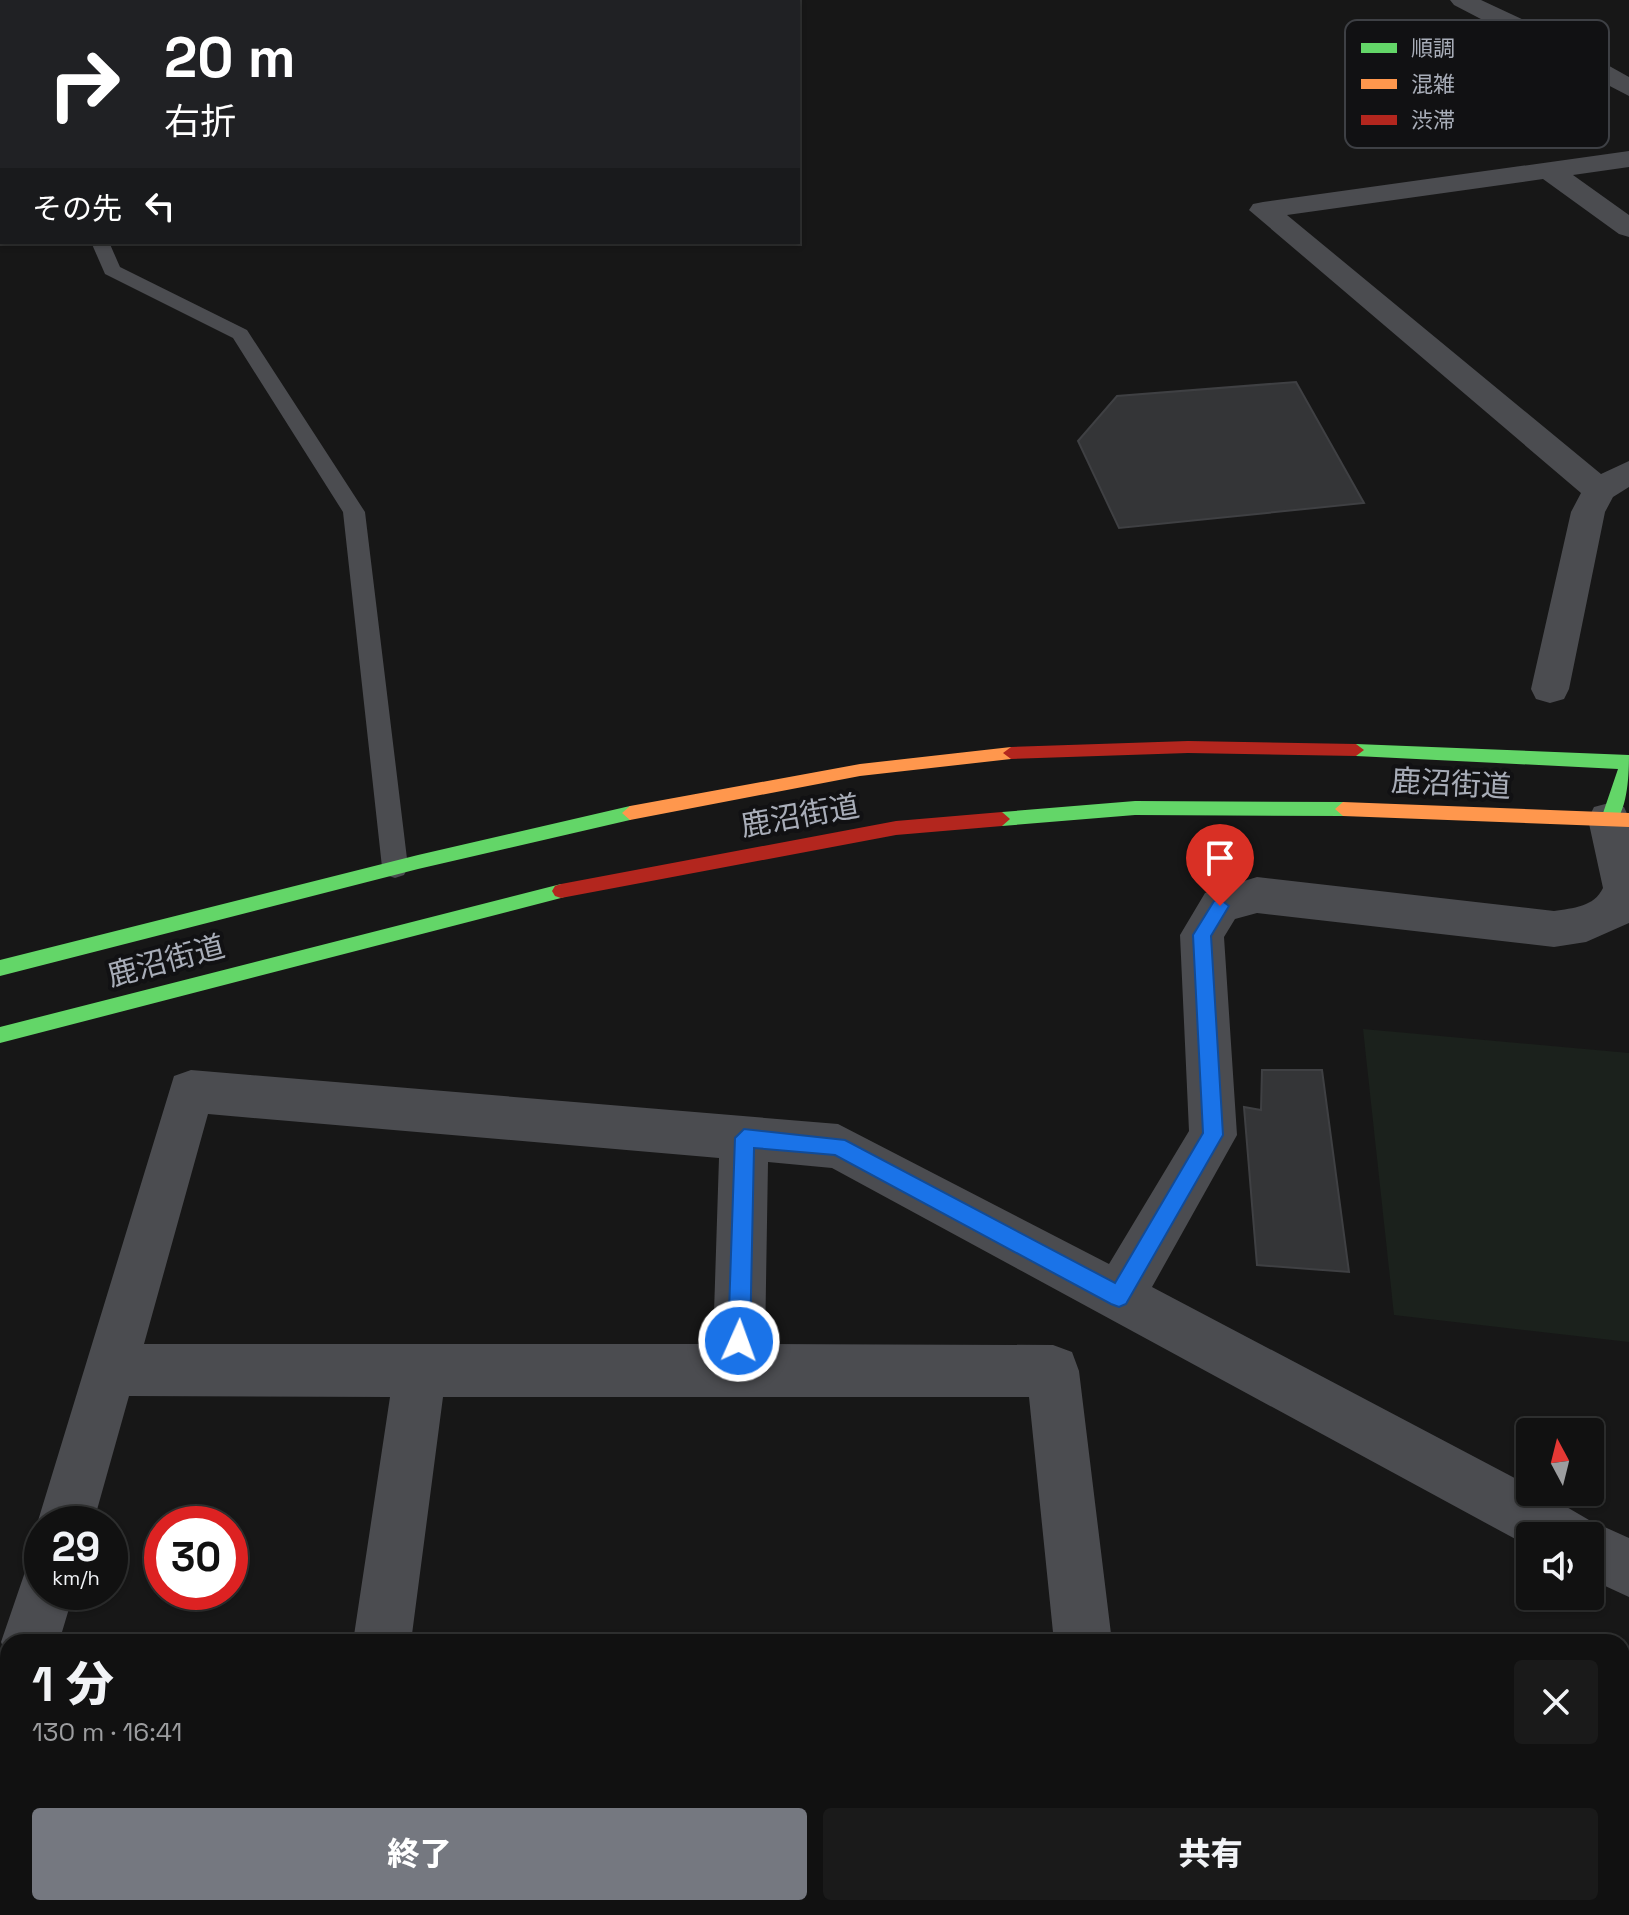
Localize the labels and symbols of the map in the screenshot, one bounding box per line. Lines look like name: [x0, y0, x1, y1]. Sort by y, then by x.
legend: [1345, 20, 1609, 148]
text: 順調: [1411, 34, 1455, 62]
text: 混雑: [1411, 70, 1455, 98]
text: 渋滞: [1411, 106, 1455, 134]
street label: 鹿沼街道: [1390, 761, 1512, 806]
street label: 鹿沼街道: [737, 786, 862, 845]
pin: [1186, 824, 1254, 906]
street label: 鹿沼街道: [103, 926, 229, 995]
position arrow: [697, 1299, 781, 1383]
north arrow: [1516, 1418, 1604, 1506]
speed limit sign: 30: [144, 1506, 248, 1610]

